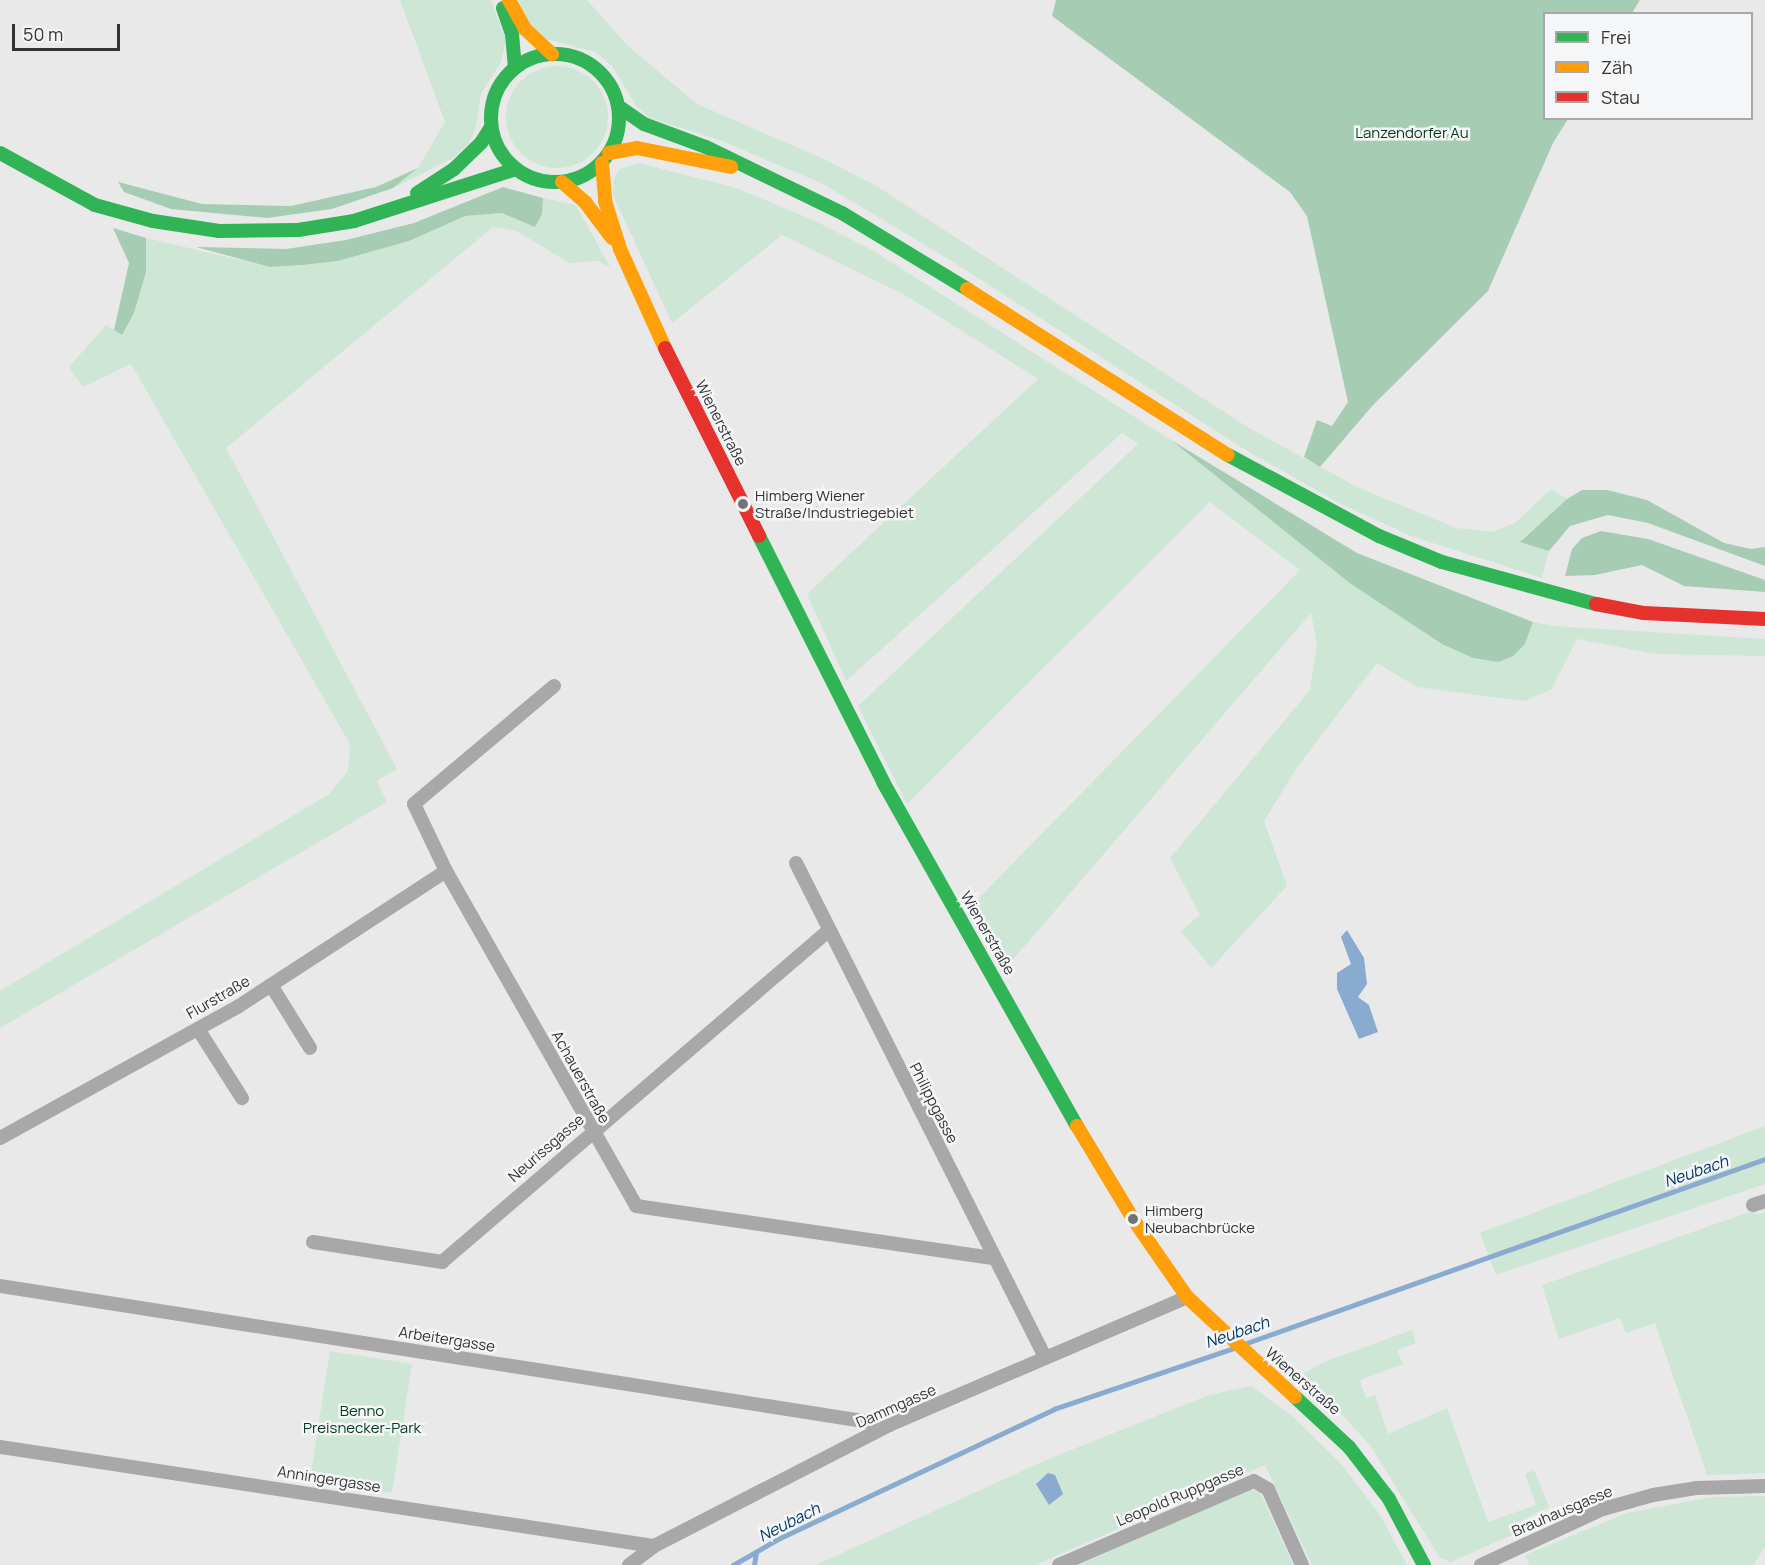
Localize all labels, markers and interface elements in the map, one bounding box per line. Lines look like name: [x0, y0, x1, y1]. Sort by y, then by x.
scale bar: [15, 12, 123, 50]
legend: [1543, 12, 1753, 120]
text: 50 m: [23, 22, 63, 46]
text: Frei: [1601, 25, 1631, 49]
text: Zäh: [1601, 55, 1633, 79]
text: Stau: [1601, 85, 1640, 109]
park label: Lanzendorfer Au: [1355, 124, 1469, 142]
street label: Wienerstraße: [692, 377, 750, 469]
place label: Himberg Wiener Straße/Industriegebiet: [755, 486, 914, 521]
marker: Himberg Wiener Straße/Industriegebiet: [736, 497, 750, 511]
street label: Wienerstraße: [957, 888, 1019, 978]
street label: Flurstraße: [183, 972, 253, 1022]
street label: Achauerstraße: [548, 1028, 614, 1126]
street label: Philippgasse: [906, 1060, 962, 1146]
street label: Neurissgasse: [504, 1110, 588, 1186]
water label: Neubach: [1661, 1151, 1731, 1191]
place label: Himberg Neubachbrücke: [1145, 1201, 1255, 1236]
marker: Himberg Neubachbrücke: [1126, 1212, 1140, 1226]
water label: Neubach: [1202, 1312, 1272, 1352]
street label: Arbeitergasse: [398, 1322, 496, 1356]
street label: Wienerstraße: [1262, 1344, 1344, 1418]
street label: Dammgasse: [853, 1380, 939, 1432]
park label: Benno Preisnecker-Park: [303, 1401, 421, 1436]
street label: Leopold Ruppgasse: [1114, 1460, 1246, 1530]
street label: Anningergasse: [276, 1462, 382, 1496]
street label: Brauhausgasse: [1509, 1482, 1615, 1540]
water label: Neubach: [755, 1498, 823, 1546]

